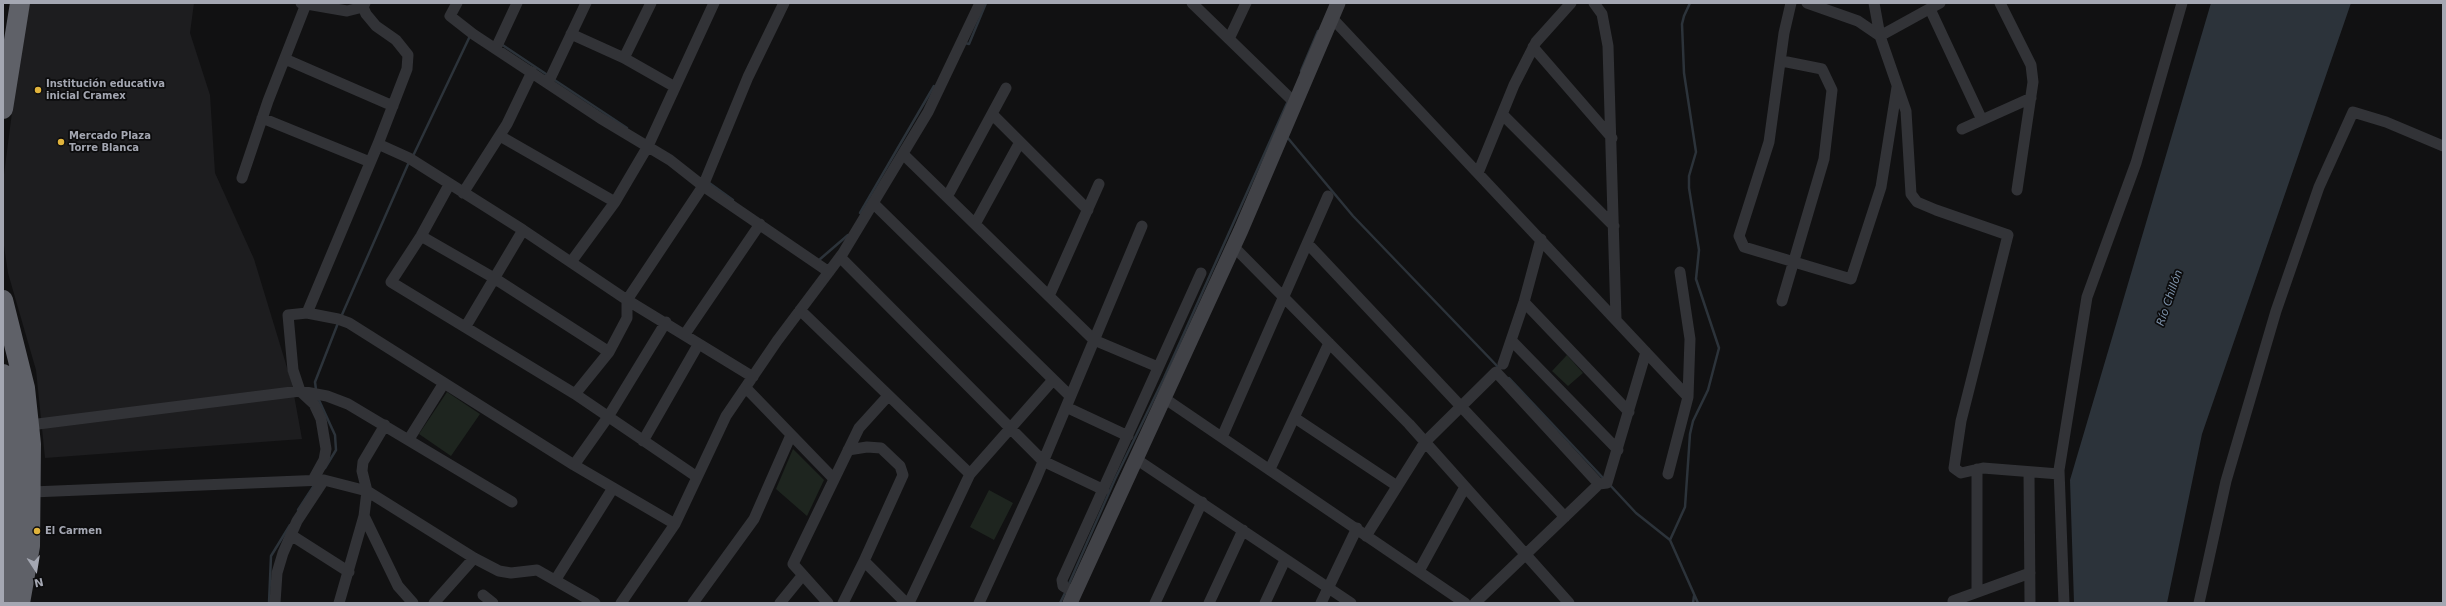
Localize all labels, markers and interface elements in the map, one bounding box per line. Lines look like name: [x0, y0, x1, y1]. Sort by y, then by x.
place label: Institución educativa inicial Cramex: [46, 78, 165, 102]
marker: Institución educativa inicial Cramex: [33, 85, 43, 95]
place label: Mercado Plaza Torre Blanca: [69, 130, 151, 154]
marker: Mercado Plaza Torre Blanca: [56, 137, 66, 147]
water label: Río Chillón: [2154, 268, 2186, 328]
place label: El Carmen: [45, 525, 102, 537]
marker: El Carmen: [32, 526, 42, 536]
north arrow: [16, 550, 56, 590]
text: N: [33, 575, 44, 590]

